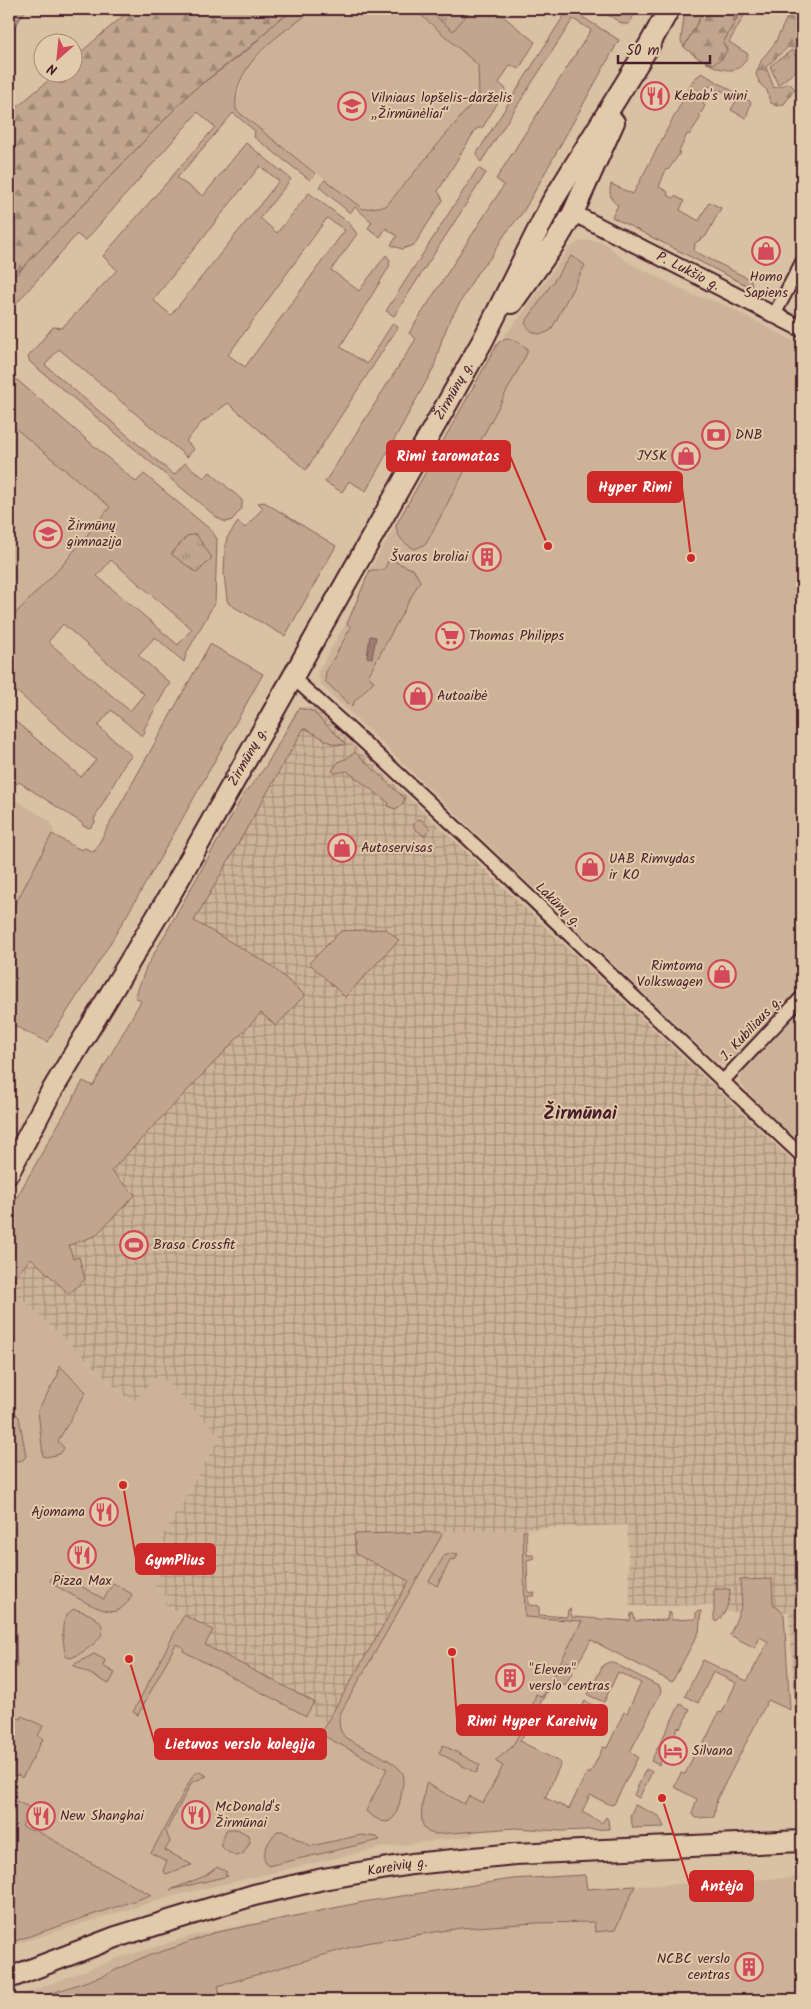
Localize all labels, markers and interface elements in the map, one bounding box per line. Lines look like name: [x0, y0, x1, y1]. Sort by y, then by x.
north arrow: [32, 32, 82, 82]
scale bar: [618, 32, 711, 64]
text: 50 m: [626, 39, 660, 63]
text: N: [43, 57, 61, 81]
restaurant icon: Kebab's wini: [640, 81, 670, 111]
place label: Kebab's wini: [674, 85, 748, 107]
place label: Vilniaus lopšelis-darželis „Žirmūnėliai“: [371, 87, 512, 125]
school or university icon: Vilniaus lopšelis-darželis „Žirmūnėliai“: [337, 91, 367, 121]
shop icon: Homo Sapiens: [751, 236, 781, 266]
street label: P. Lukšio g.: [652, 246, 724, 297]
place label: Homo Sapiens: [744, 266, 788, 304]
street label: Žirmūnų g.: [429, 358, 480, 425]
bank icon: DNB: [701, 420, 731, 450]
place label: DNB: [735, 424, 763, 446]
callout: Rimi taromatas: [387, 441, 510, 471]
shop icon: JYSK: [671, 441, 701, 471]
text: Rimi taromatas: [397, 445, 499, 469]
place label: JYSK: [637, 445, 668, 467]
callout: Hyper Rimi: [588, 472, 682, 502]
text: Hyper Rimi: [598, 476, 673, 500]
place label: Žirmūnų gimnazija: [66, 515, 122, 553]
school or university icon: Žirmūnų gimnazija: [33, 519, 63, 549]
building icon: Švaros broliai: [472, 542, 502, 572]
place label: Švaros broliai: [391, 546, 469, 568]
supermarket icon: Thomas Philipps: [435, 621, 465, 651]
place label: Thomas Philipps: [469, 625, 564, 647]
shop icon: Autoaibė: [403, 681, 433, 711]
place label: Autoaibė: [437, 685, 487, 707]
street label: Žirmūnų g.: [222, 723, 273, 790]
shop icon: Autoservisas: [327, 833, 357, 863]
place label: Autoservisas: [361, 837, 433, 859]
place label: UAB Rimvydas ir KO: [609, 848, 695, 886]
shop icon: UAB Rimvydas ir KO: [575, 852, 605, 882]
street label: Lakūnų g.: [530, 877, 586, 933]
place label: Rimtoma Volkswagen: [637, 955, 703, 993]
shop icon: Rimtoma Volkswagen: [707, 959, 737, 989]
street label: J. Kubiliaus g.: [715, 991, 787, 1067]
district label: Žirmūnai: [543, 1099, 618, 1129]
sports icon: Brasa Crossfit: [119, 1230, 149, 1260]
place label: Brasa Crossfit: [153, 1234, 236, 1256]
restaurant icon: Ajomama: [89, 1497, 119, 1527]
place label: Ajomama: [31, 1501, 85, 1523]
restaurant icon: Pizza Max: [67, 1540, 97, 1570]
callout: GymPlius: [136, 1544, 215, 1574]
text: GymPlius: [145, 1549, 205, 1573]
place label: Pizza Max: [52, 1570, 113, 1592]
place label: "Eleven" verslo centras: [529, 1659, 610, 1697]
building icon: "Eleven" verslo centras: [495, 1663, 525, 1693]
callout: Rimi Hyper Kareivių: [457, 1705, 607, 1735]
text: Rimi Hyper Kareivių: [467, 1710, 598, 1734]
callout: Lietuvos verslo kolegija: [155, 1729, 326, 1759]
text: Lietuvos verslo kolegija: [165, 1733, 316, 1757]
hotel icon: Silvana: [658, 1736, 688, 1766]
place label: Silvana: [692, 1740, 733, 1762]
place label: McDonald's Žirmūnai: [215, 1796, 280, 1834]
restaurant icon: McDonald's Žirmūnai: [181, 1800, 211, 1830]
restaurant icon: New Shanghai: [26, 1801, 56, 1831]
place label: New Shanghai: [60, 1805, 144, 1827]
street label: Kareivių g.: [366, 1852, 428, 1882]
callout: Antėja: [690, 1871, 753, 1901]
text: Antėja: [701, 1875, 744, 1899]
place label: NCBC verslo centras: [657, 1948, 730, 1986]
building icon: NCBC verslo centras: [734, 1952, 764, 1982]

